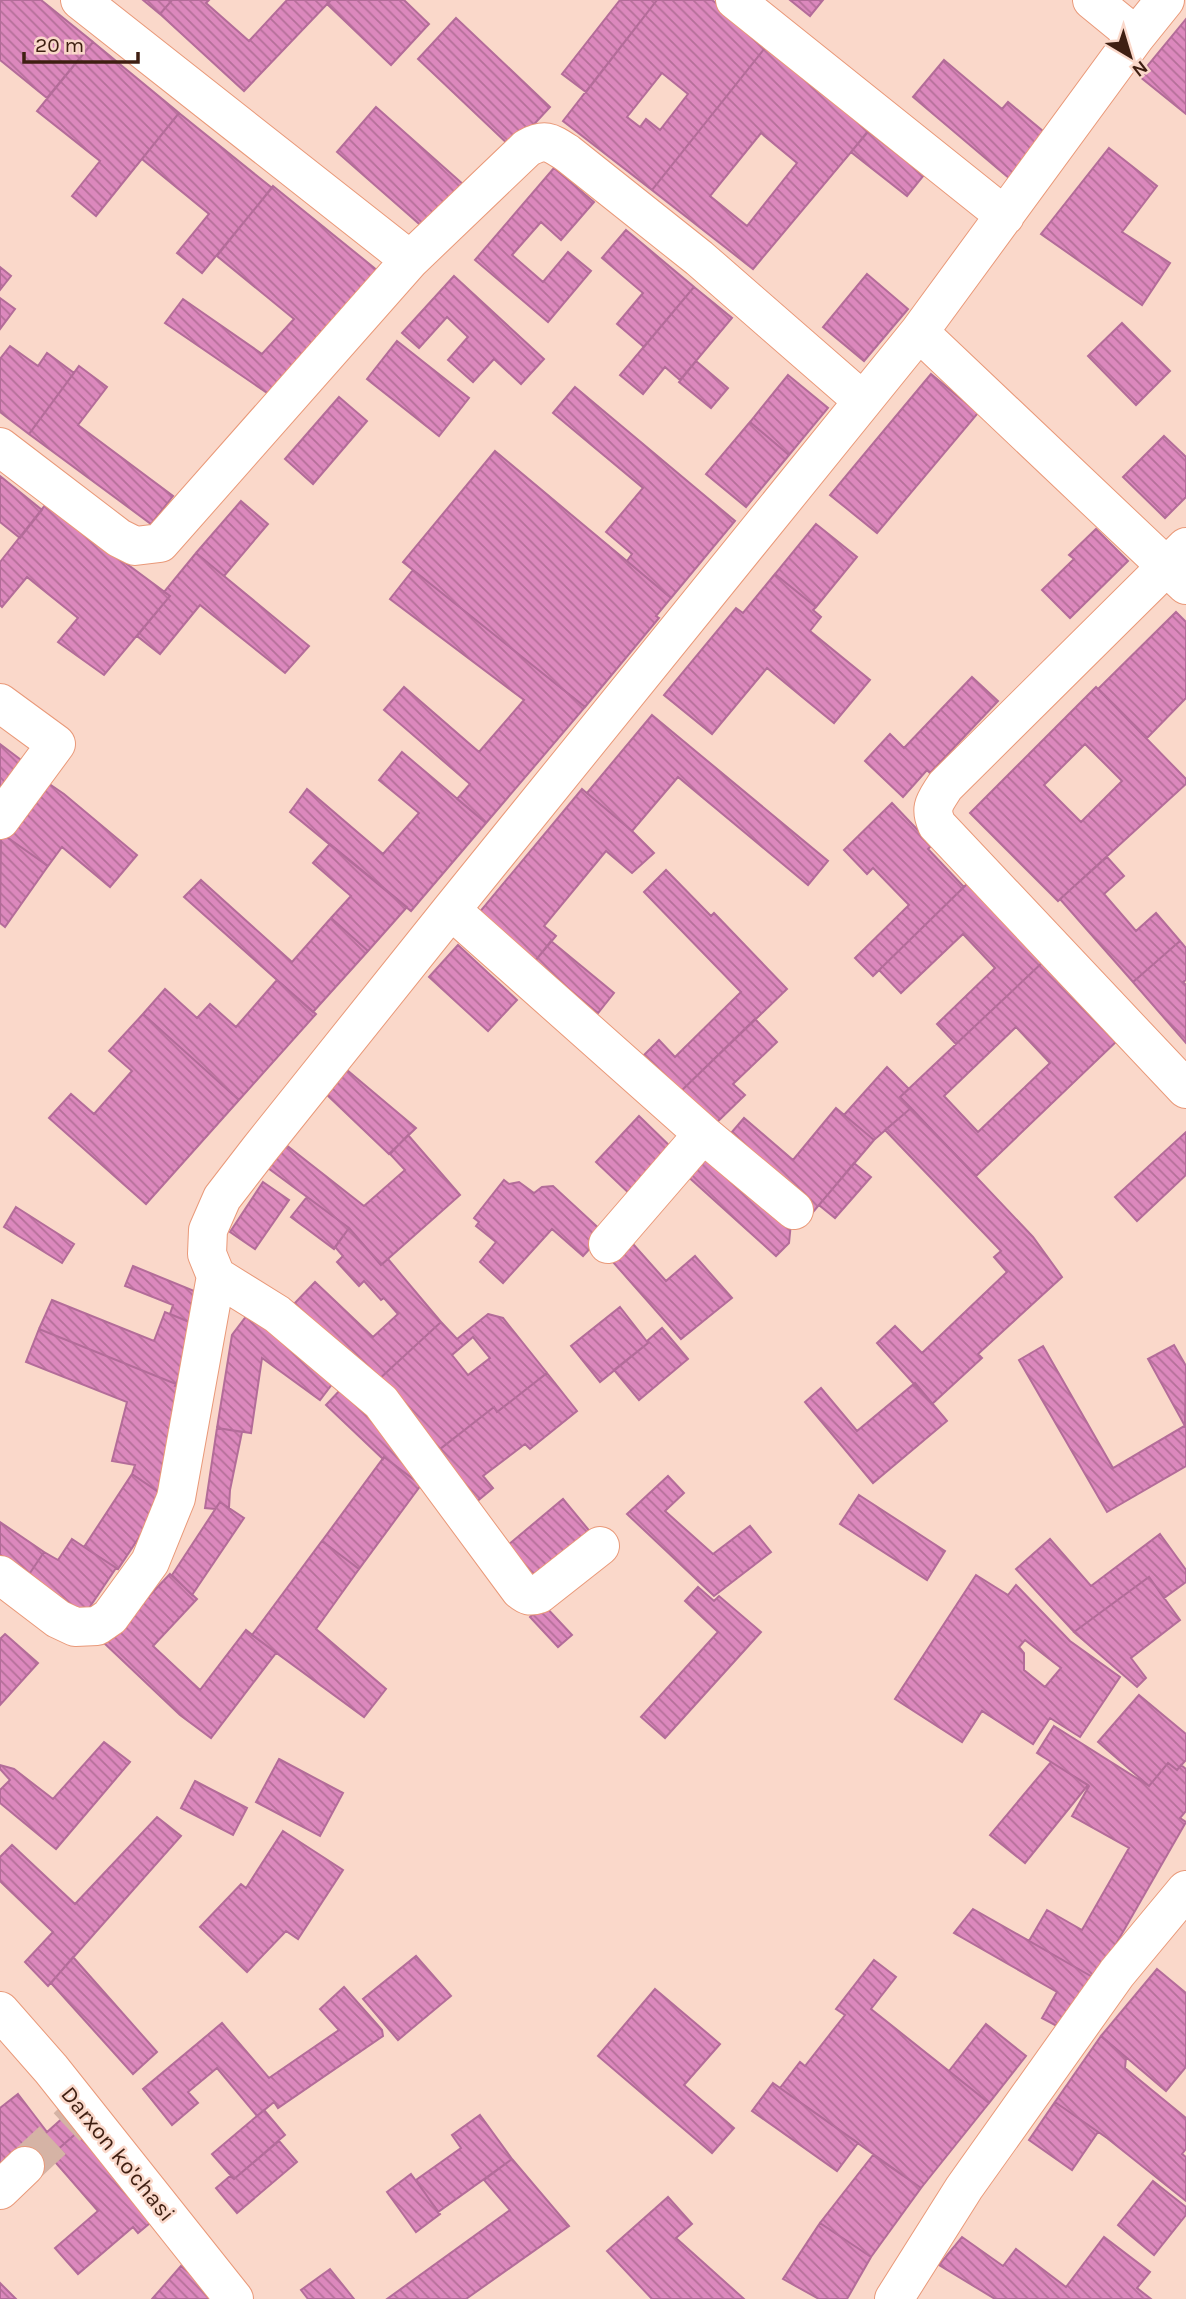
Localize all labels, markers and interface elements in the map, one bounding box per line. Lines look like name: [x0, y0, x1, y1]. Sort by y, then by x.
scale bar: [24, 21, 138, 65]
north arrow: [1095, 21, 1165, 91]
text: 20 m: [35, 33, 84, 57]
text: N: [1128, 56, 1152, 81]
street label: Darxon ko'chasi: [55, 2081, 181, 2227]

